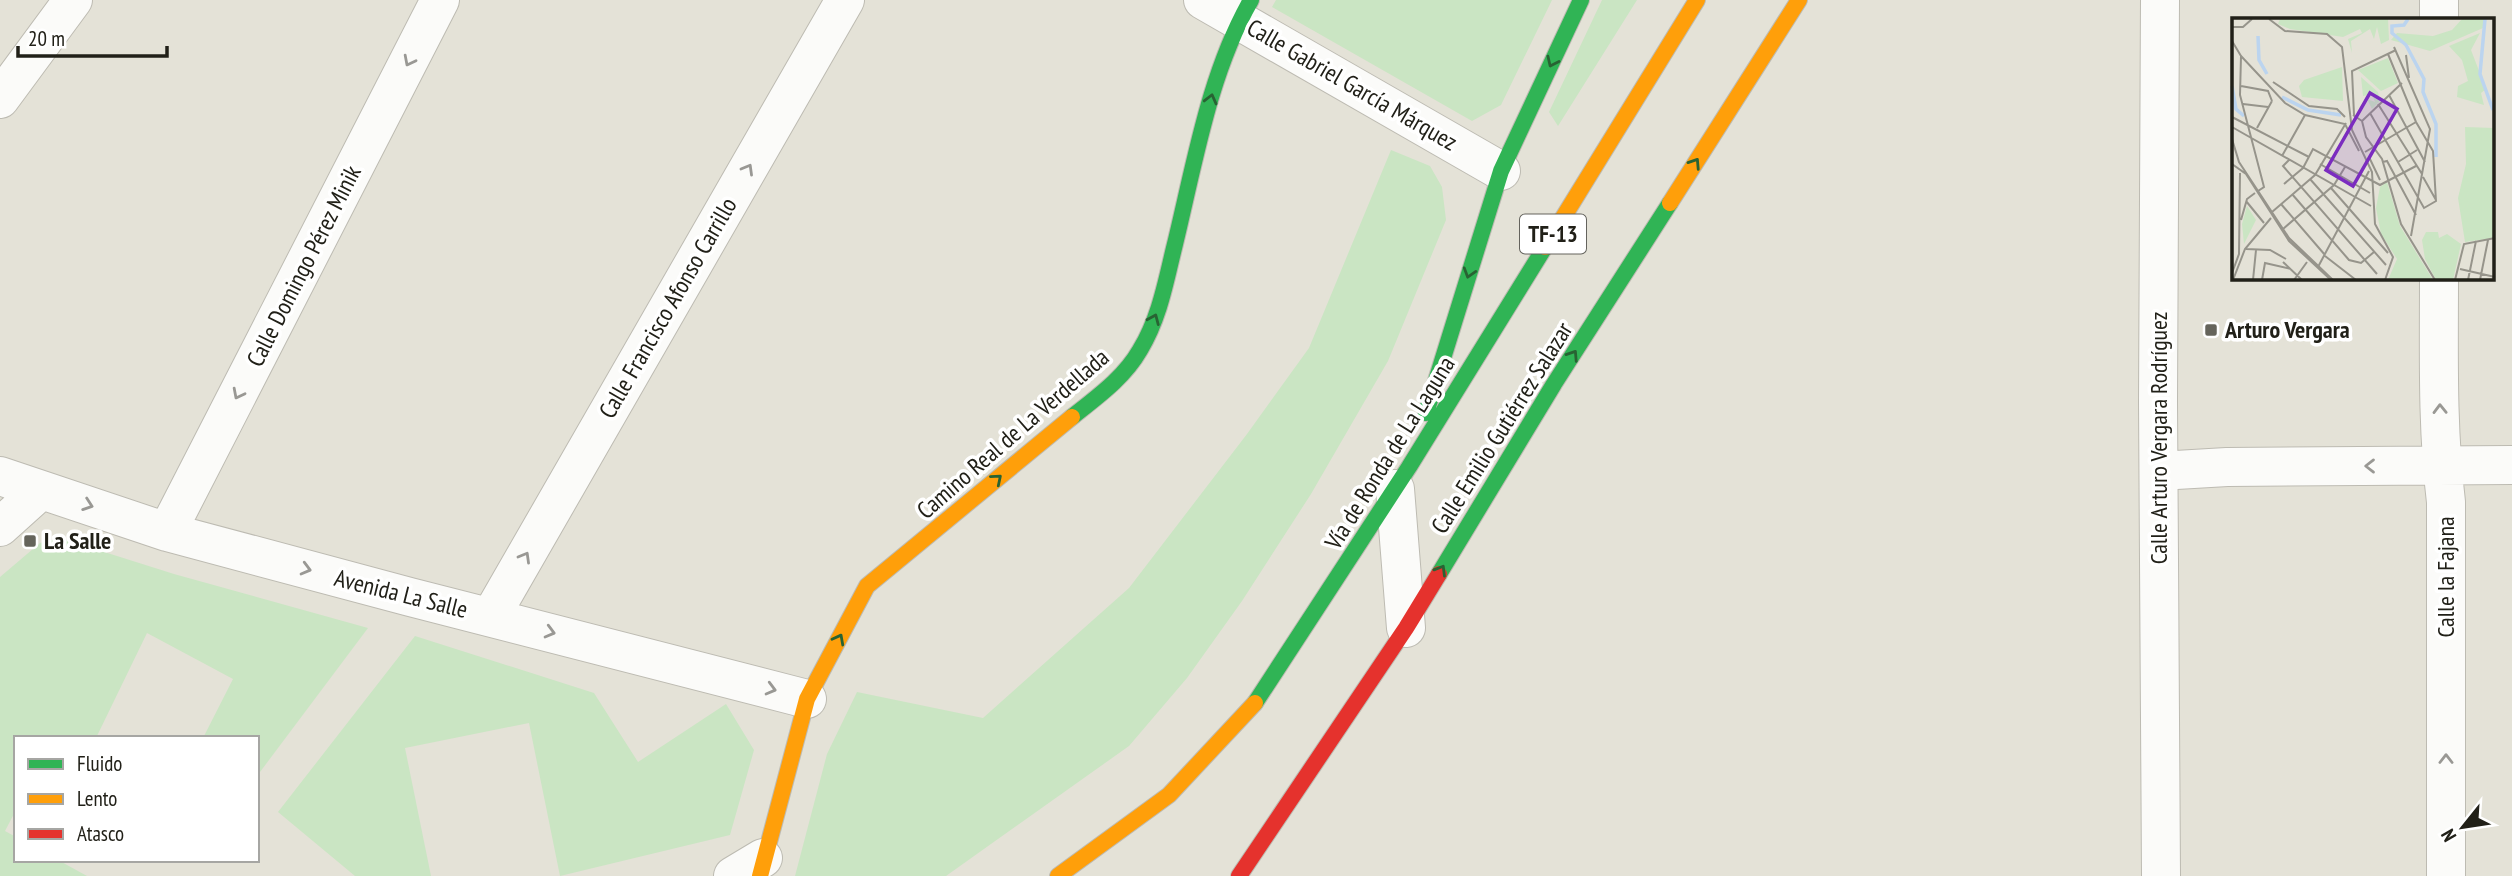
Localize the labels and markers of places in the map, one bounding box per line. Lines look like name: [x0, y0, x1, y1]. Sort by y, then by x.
place label: Arturo Vergara: [2224, 314, 2350, 345]
marker: Arturo Vergara: [2203, 322, 2219, 338]
place label: La Salle: [44, 525, 111, 556]
marker: La Salle: [22, 533, 38, 549]

